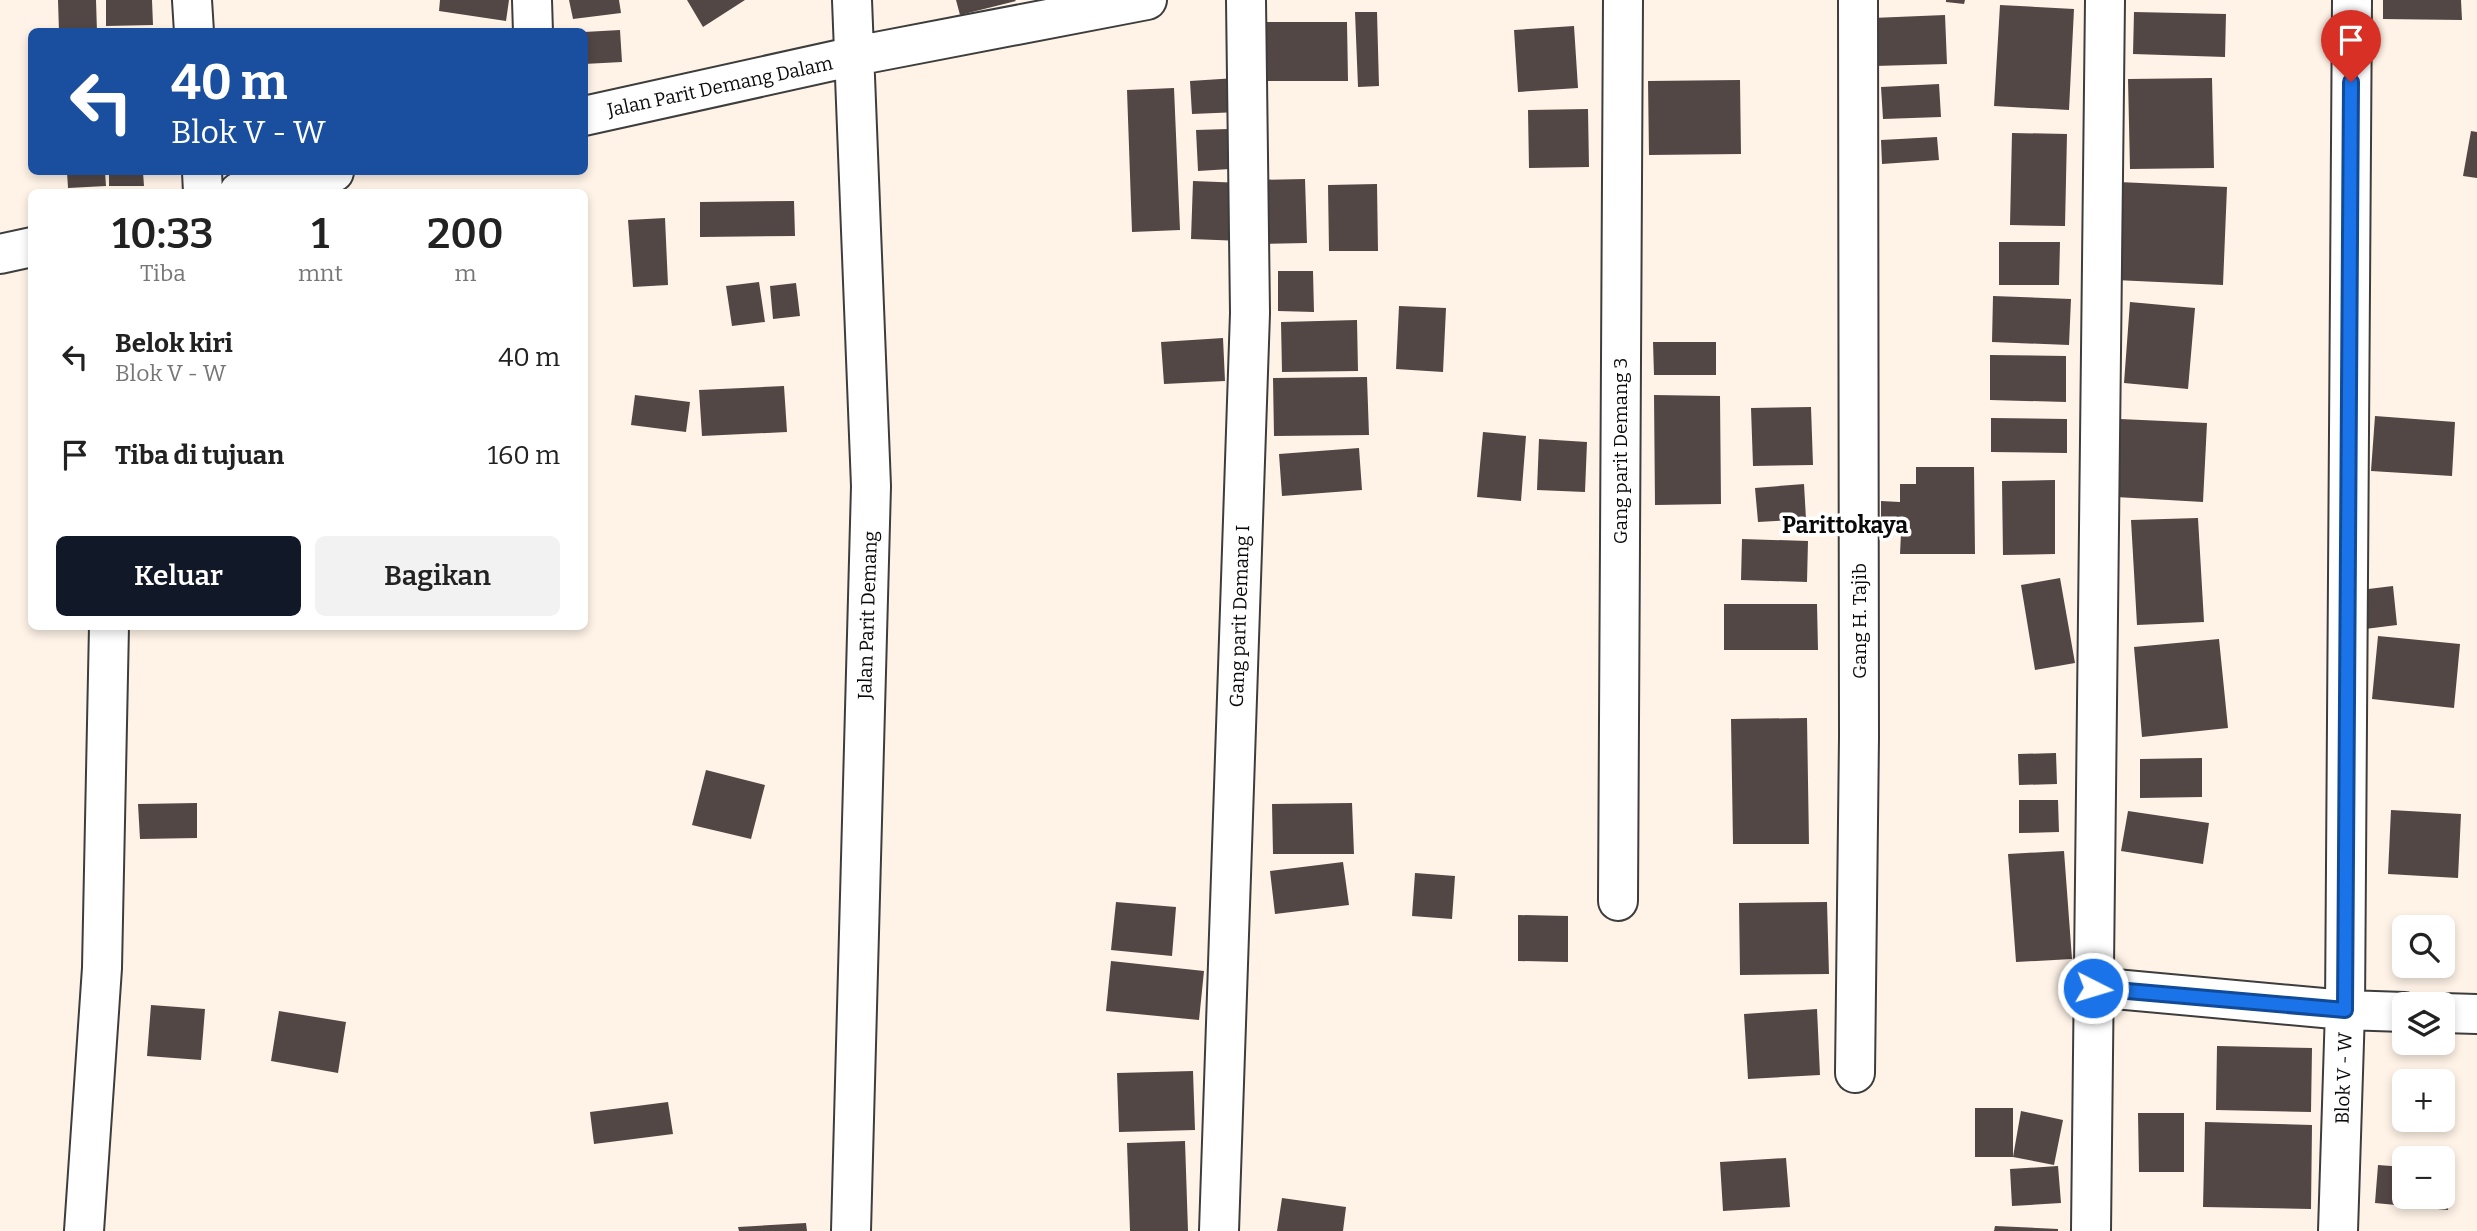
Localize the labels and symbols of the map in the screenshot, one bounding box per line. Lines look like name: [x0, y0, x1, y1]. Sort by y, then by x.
pin: [2321, 10, 2381, 82]
street label: Jalan Parit Demang Dalam: [604, 51, 835, 122]
street label: Gang parit Demang 3: [1609, 358, 1632, 544]
district label: Parittokaya: [1782, 511, 1908, 539]
street label: Gang parit Demang I: [1225, 524, 1254, 708]
street label: Jalan Parit Demang: [853, 530, 882, 701]
street label: Gang H. Tajib: [1848, 563, 1871, 679]
position arrow: [2056, 951, 2130, 1025]
street label: Blok V - W: [2330, 1031, 2357, 1124]

